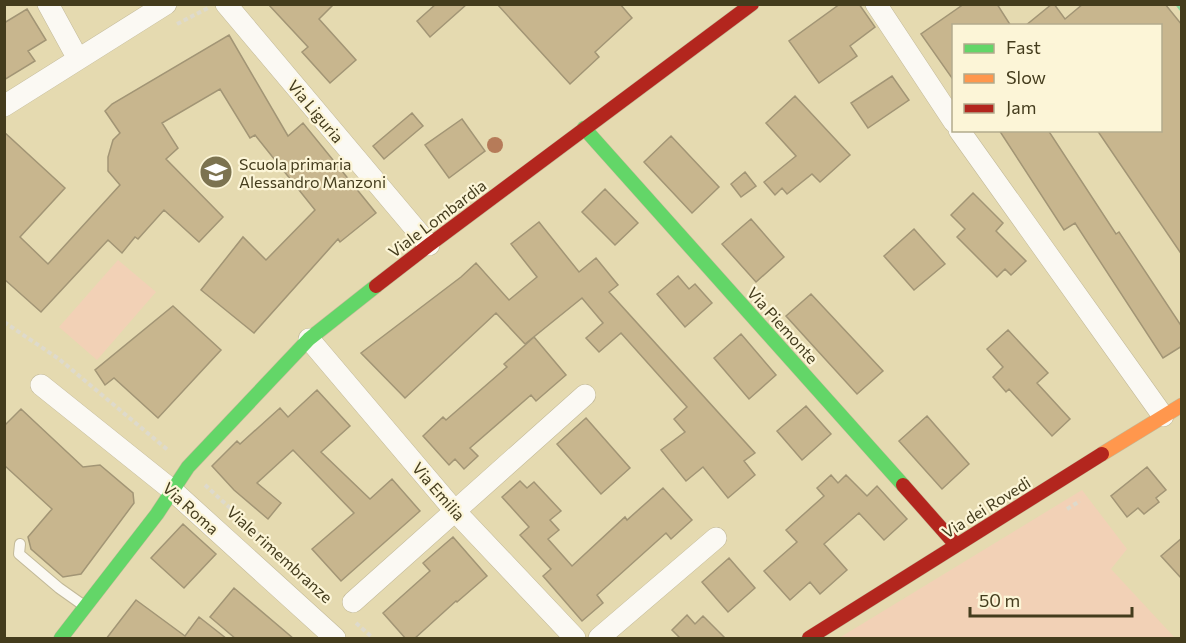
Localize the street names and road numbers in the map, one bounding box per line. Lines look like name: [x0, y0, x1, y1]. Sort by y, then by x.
street label: Via Liguria: [284, 76, 348, 146]
street label: Viale Lombardia: [384, 175, 490, 261]
street label: Via Piemonte: [744, 283, 822, 367]
street label: Via Emilia: [409, 458, 469, 524]
street label: Via dei Rovedi: [938, 472, 1034, 542]
street label: Via Roma: [159, 478, 223, 538]
street label: Viale rimembranze: [223, 502, 337, 606]

